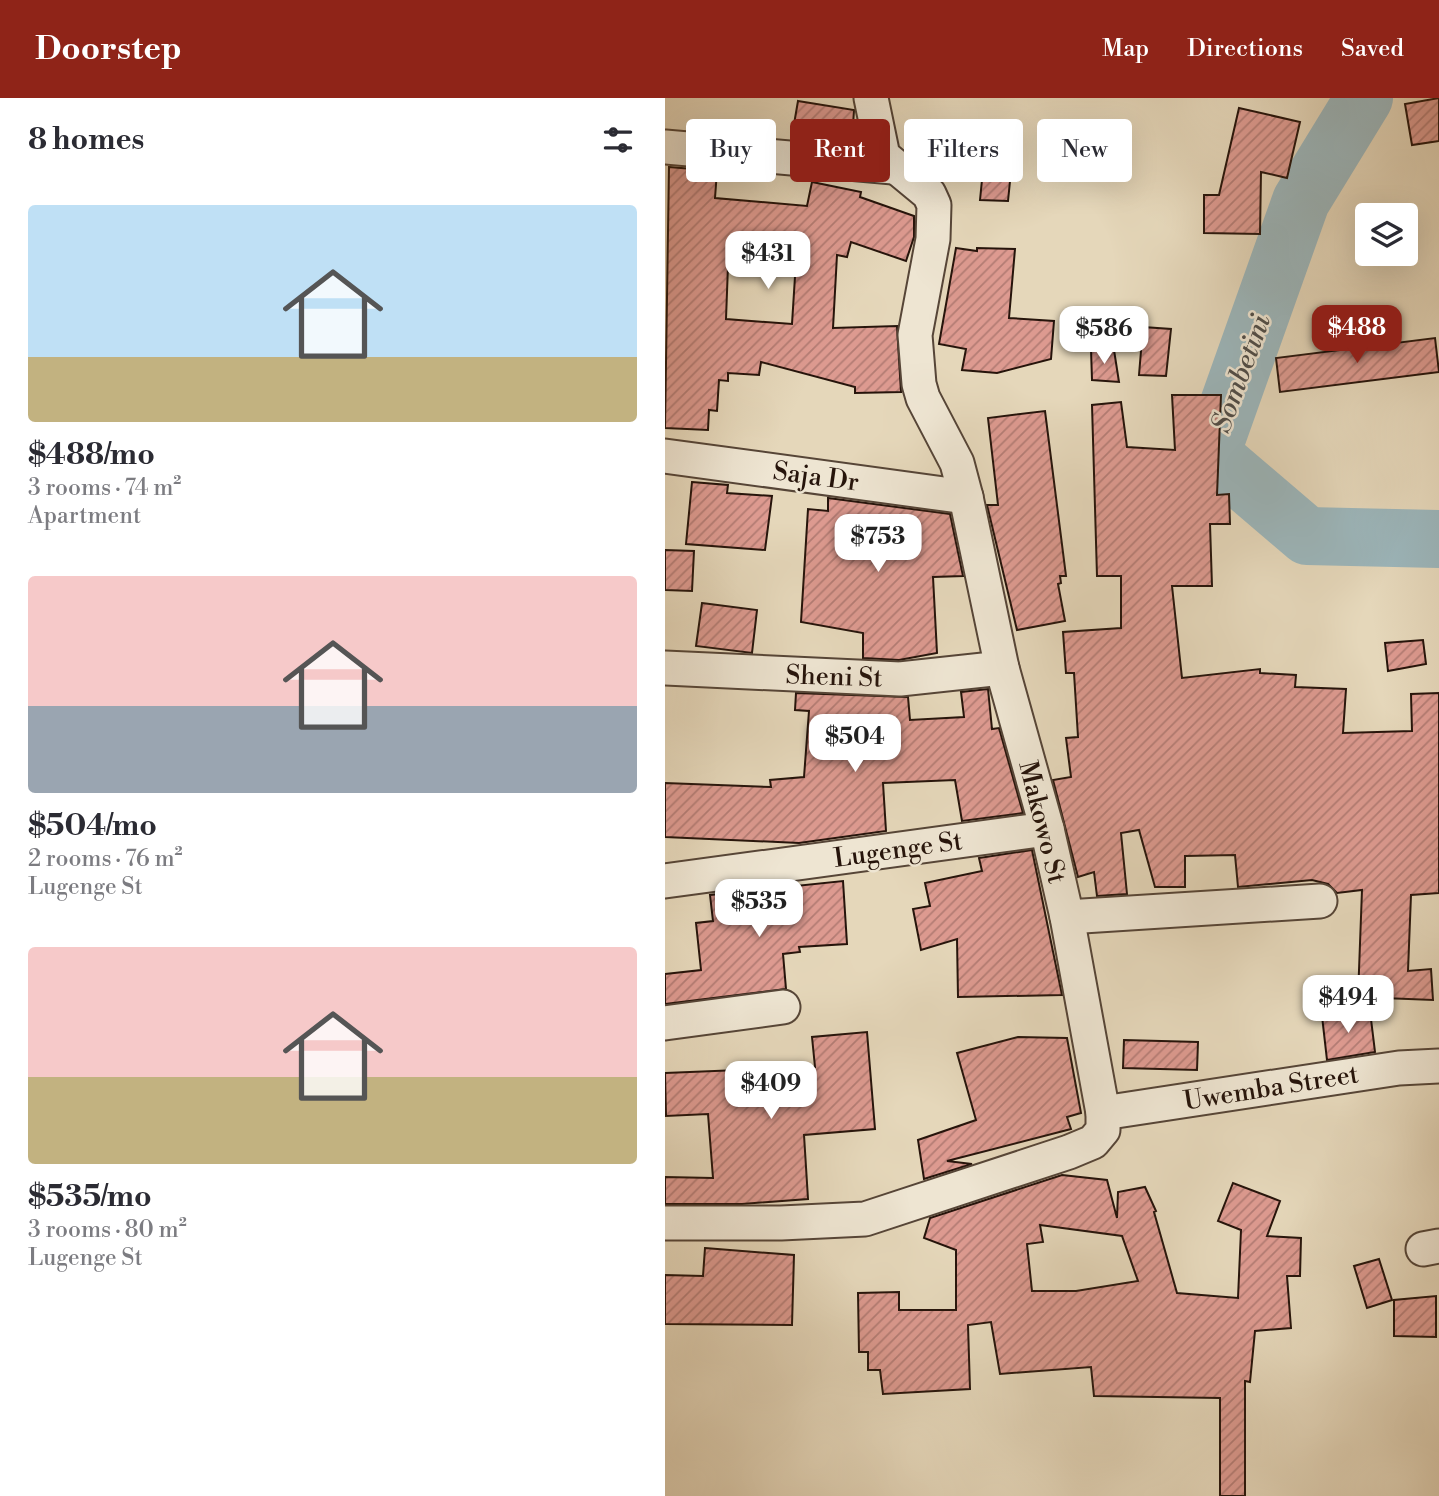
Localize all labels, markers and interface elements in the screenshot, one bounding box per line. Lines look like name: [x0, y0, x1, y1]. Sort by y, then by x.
text: Doorstep: [35, 29, 182, 70]
text: Map: [1102, 34, 1149, 64]
text: Directions: [1187, 34, 1303, 64]
text: Saved: [1341, 34, 1404, 64]
chip: Buy: [686, 119, 776, 182]
chip: Rent: [790, 119, 890, 182]
chip: Filters: [904, 119, 1023, 182]
chip: New: [1037, 119, 1132, 182]
text: 8 homes: [28, 121, 144, 159]
icon: filters: [599, 121, 637, 159]
map controls: [1355, 203, 1418, 266]
button: layers: [1355, 203, 1418, 266]
pin: $431: [727, 232, 809, 291]
text: $431: [741, 240, 795, 268]
icon: home: [270, 251, 396, 377]
pin: $586: [1063, 306, 1145, 366]
pin: $488: [1316, 306, 1398, 365]
water label: Sombetini: [1204, 309, 1279, 437]
text: $488: [1328, 314, 1386, 342]
text: $586: [1075, 315, 1133, 343]
text: $488/mo: [28, 436, 155, 474]
street label: Saja Dr: [771, 455, 861, 499]
text: 3 rooms · 74 m²: [28, 474, 181, 502]
text: Apartment: [28, 502, 141, 530]
pin: $753: [837, 514, 919, 574]
text: $753: [851, 523, 905, 551]
icon: home: [270, 622, 396, 748]
street label: Sheni St: [785, 659, 883, 695]
pin: $504: [814, 714, 896, 774]
text: $504: [825, 723, 885, 751]
street label: Makowo St: [1011, 758, 1073, 887]
text: $504/mo: [28, 807, 157, 845]
street label: Lugenge St: [832, 825, 965, 875]
text: 2 rooms · 76 m²: [28, 845, 183, 873]
text: Lugenge St: [28, 873, 143, 901]
pin: $535: [718, 880, 800, 939]
text: $535: [731, 888, 787, 916]
pin: $494: [1307, 976, 1389, 1035]
text: $494: [1319, 984, 1377, 1012]
icon: home: [270, 993, 396, 1119]
street label: Uwemba Street: [1181, 1058, 1361, 1118]
pin: $409: [730, 1062, 812, 1121]
text: $409: [741, 1070, 801, 1098]
text: $535/mo: [28, 1178, 152, 1216]
text: 3 rooms · 80 m²: [28, 1216, 187, 1244]
text: Lugenge St: [28, 1244, 143, 1272]

